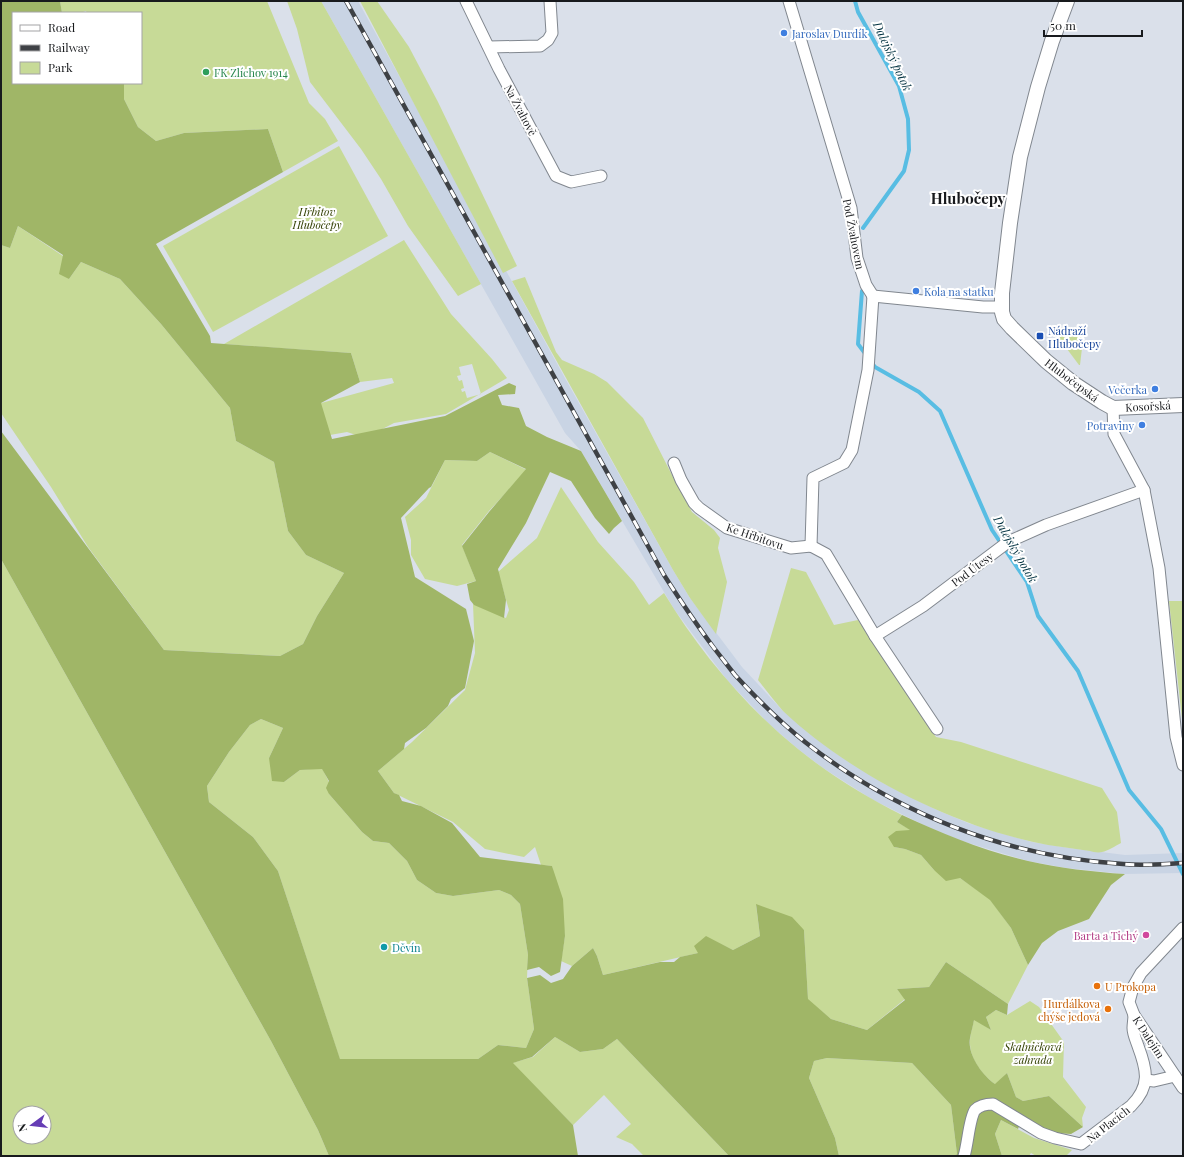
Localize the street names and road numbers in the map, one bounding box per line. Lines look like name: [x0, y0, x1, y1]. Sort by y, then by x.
street label: Na Žvahově: [501, 82, 541, 139]
street label: Pod Žvahovem: [840, 197, 868, 271]
street label: Hlubočepská: [1042, 355, 1102, 405]
street label: Kosořská: [1125, 397, 1172, 415]
street label: Ke Hřbitovu: [724, 519, 786, 553]
street label: Pod Útesy: [948, 548, 996, 590]
street label: K Dalejím: [1130, 1013, 1168, 1061]
street label: Na Placích: [1083, 1102, 1133, 1146]

